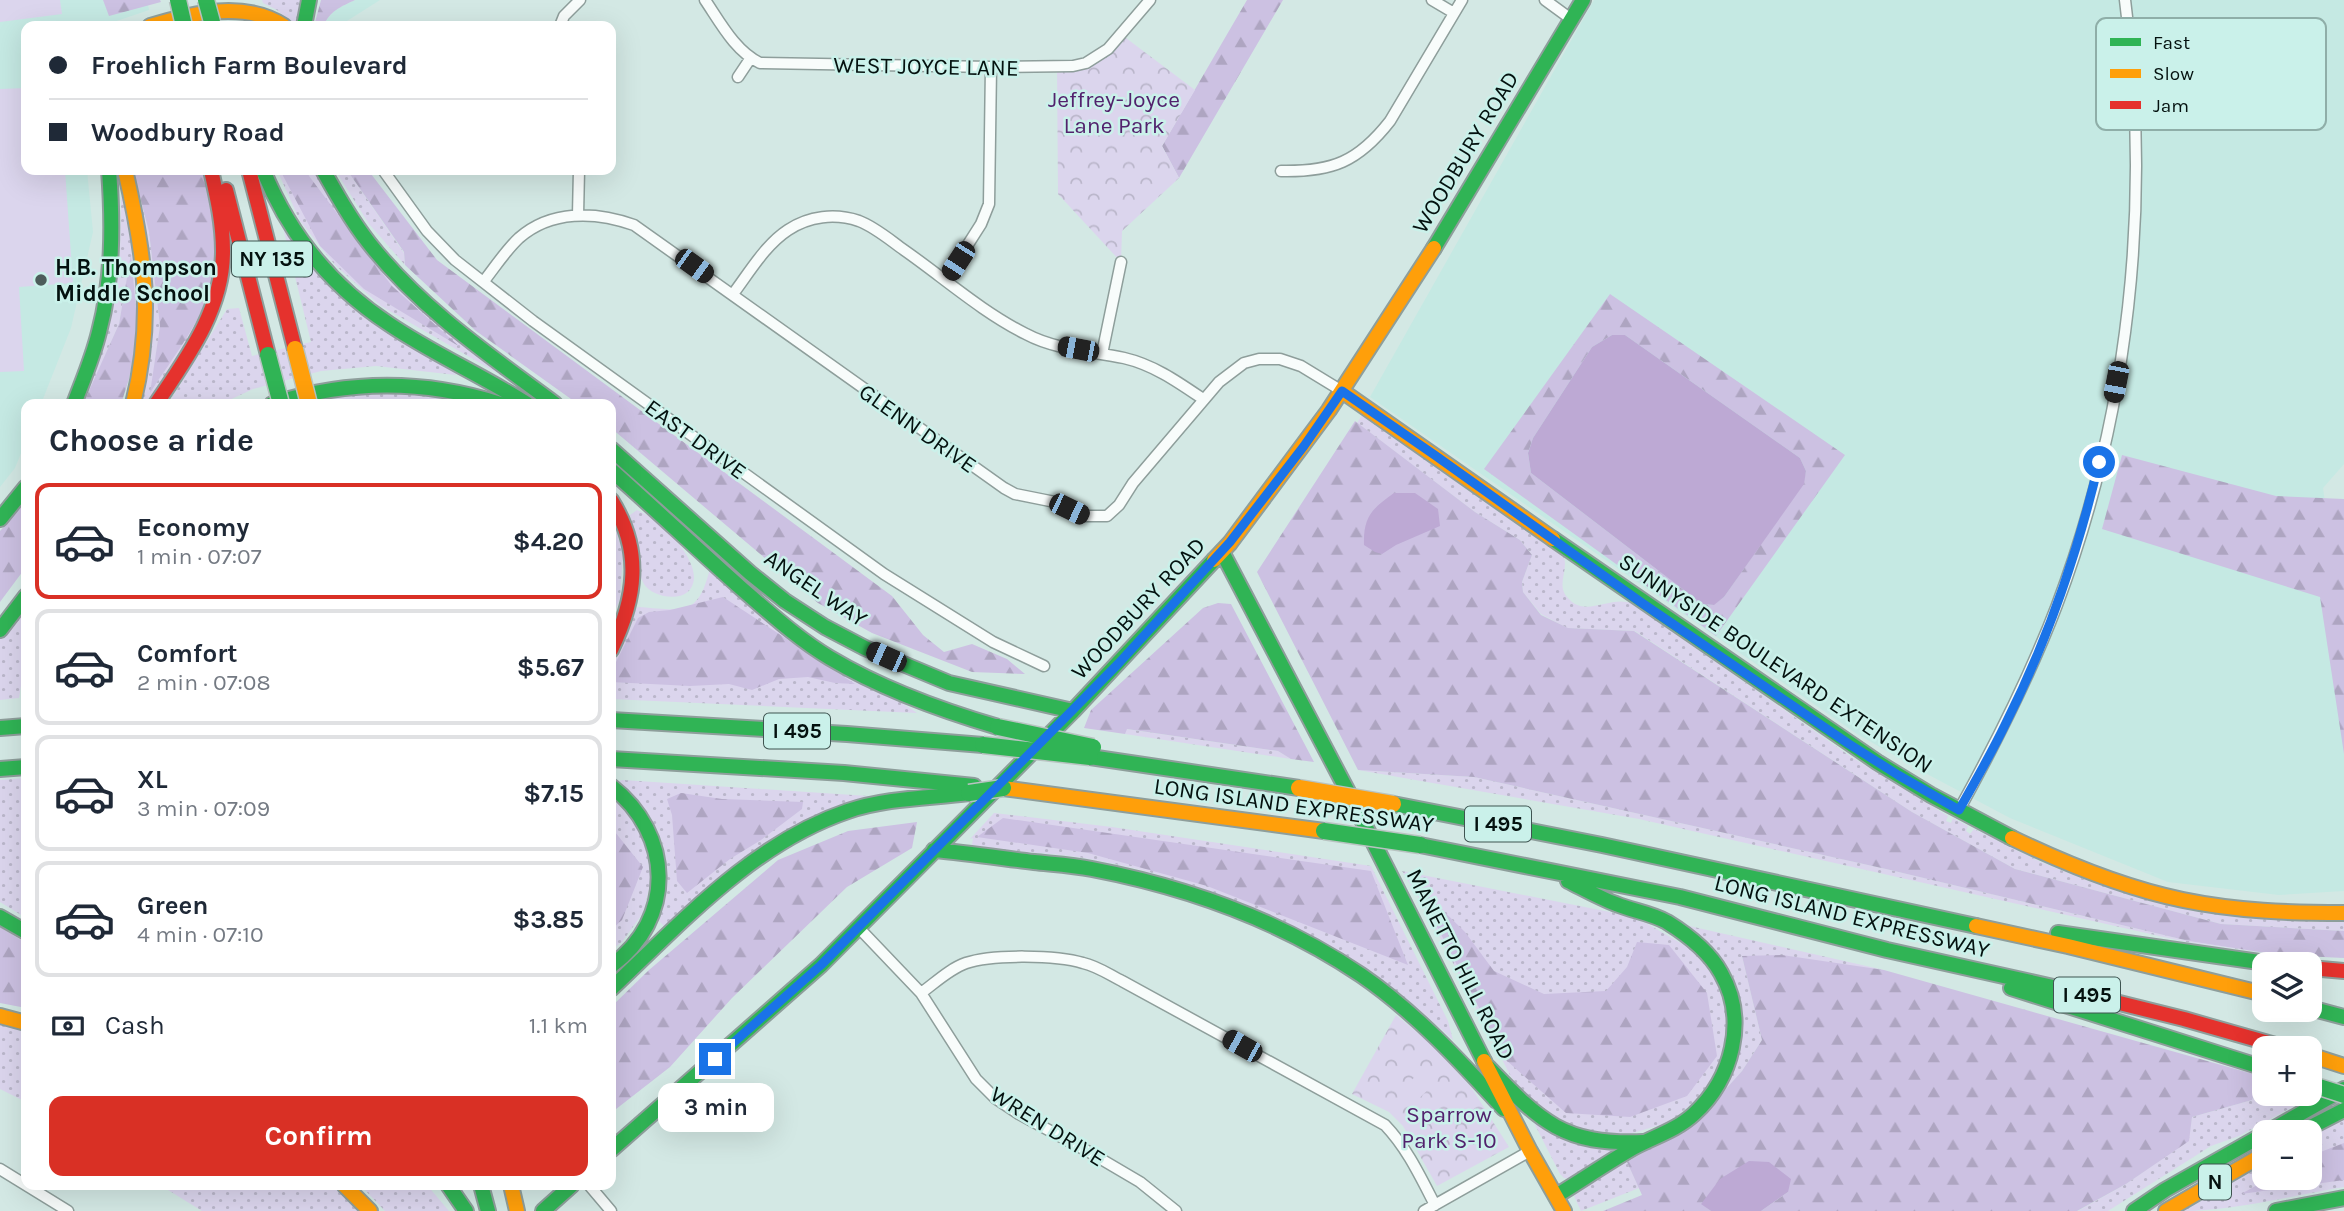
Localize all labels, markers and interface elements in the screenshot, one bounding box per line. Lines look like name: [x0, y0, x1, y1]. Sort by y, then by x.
legend: [2096, 18, 2326, 130]
text: Fast: [2153, 32, 2190, 54]
text: Froehlich Farm Boulevard: [91, 50, 408, 81]
street label: WEST JOYCE LANE: [833, 51, 1019, 82]
text: Slow: [2153, 63, 2194, 85]
street label: WOODBURY ROAD: [1406, 66, 1524, 238]
park label: Jeffrey-Joyce Lane Park: [1048, 86, 1180, 139]
text: Jam: [2153, 95, 2189, 117]
text: Woodbury Road: [91, 117, 285, 148]
car: [938, 238, 979, 284]
road number: NY 135: [232, 242, 312, 276]
car: [671, 245, 718, 287]
place label: H.B. Thompson Middle School: [55, 254, 217, 307]
marker: H.B. Thompson Middle School: [33, 272, 49, 288]
car: [1056, 335, 1101, 363]
car: [2102, 359, 2131, 405]
street label: GLENN DRIVE: [854, 378, 982, 479]
street label: EAST DRIVE: [640, 394, 752, 485]
text: Choose a ride: [49, 422, 254, 459]
route start: [2083, 446, 2115, 478]
car: [1046, 490, 1093, 528]
icon: car: [53, 510, 116, 573]
text: Economy: [137, 512, 249, 543]
text: $4.20: [513, 526, 584, 557]
street label: WOODBURY ROAD: [1066, 532, 1211, 685]
text: 1 min · 07:07: [137, 543, 262, 570]
street label: ANGEL WAY: [759, 544, 872, 633]
street label: SUNNYSIDE BOULEVARD EXTENSION: [1614, 548, 1938, 779]
icon: car: [53, 636, 116, 699]
text: Comfort: [137, 638, 238, 669]
car: [863, 639, 910, 675]
text: $5.67: [517, 652, 584, 683]
text: 2 min · 07:08: [137, 669, 271, 696]
road number: I 495: [764, 714, 830, 748]
icon: car: [53, 762, 116, 825]
text: XL: [137, 764, 168, 795]
street label: LONG ISLAND EXPRESSWAY: [1152, 772, 1436, 839]
text: $7.15: [523, 778, 584, 809]
text: 3 min · 07:09: [137, 795, 270, 822]
road number: I 495: [1465, 806, 1531, 842]
street label: MANETTO HILL ROAD: [1401, 864, 1520, 1064]
street label: LONG ISLAND EXPRESSWAY: [1712, 869, 1993, 964]
icon: car: [53, 888, 116, 951]
text: Green: [137, 890, 209, 921]
text: $3.85: [512, 904, 584, 935]
text: 4 min · 07:10: [137, 921, 264, 948]
map controls: [2252, 952, 2322, 1190]
button: layers: [2252, 952, 2322, 1022]
road number: I 495: [2054, 978, 2120, 1012]
icon: cash: [49, 1007, 87, 1045]
text: Cash: [105, 1010, 165, 1041]
text: 1.1 km: [529, 1012, 588, 1039]
car: [1219, 1027, 1266, 1065]
button: +: [2252, 1036, 2322, 1106]
route end: [699, 1043, 731, 1075]
street label: WREN DRIVE: [985, 1080, 1110, 1172]
callout: 3 min: [657, 1084, 773, 1132]
text: 3 min: [684, 1094, 748, 1121]
button: Confirm: [49, 1096, 588, 1176]
park label: Sparrow Park S-10: [1401, 1101, 1497, 1154]
button: −: [2252, 1120, 2322, 1190]
road number: N: [2199, 1164, 2231, 1200]

